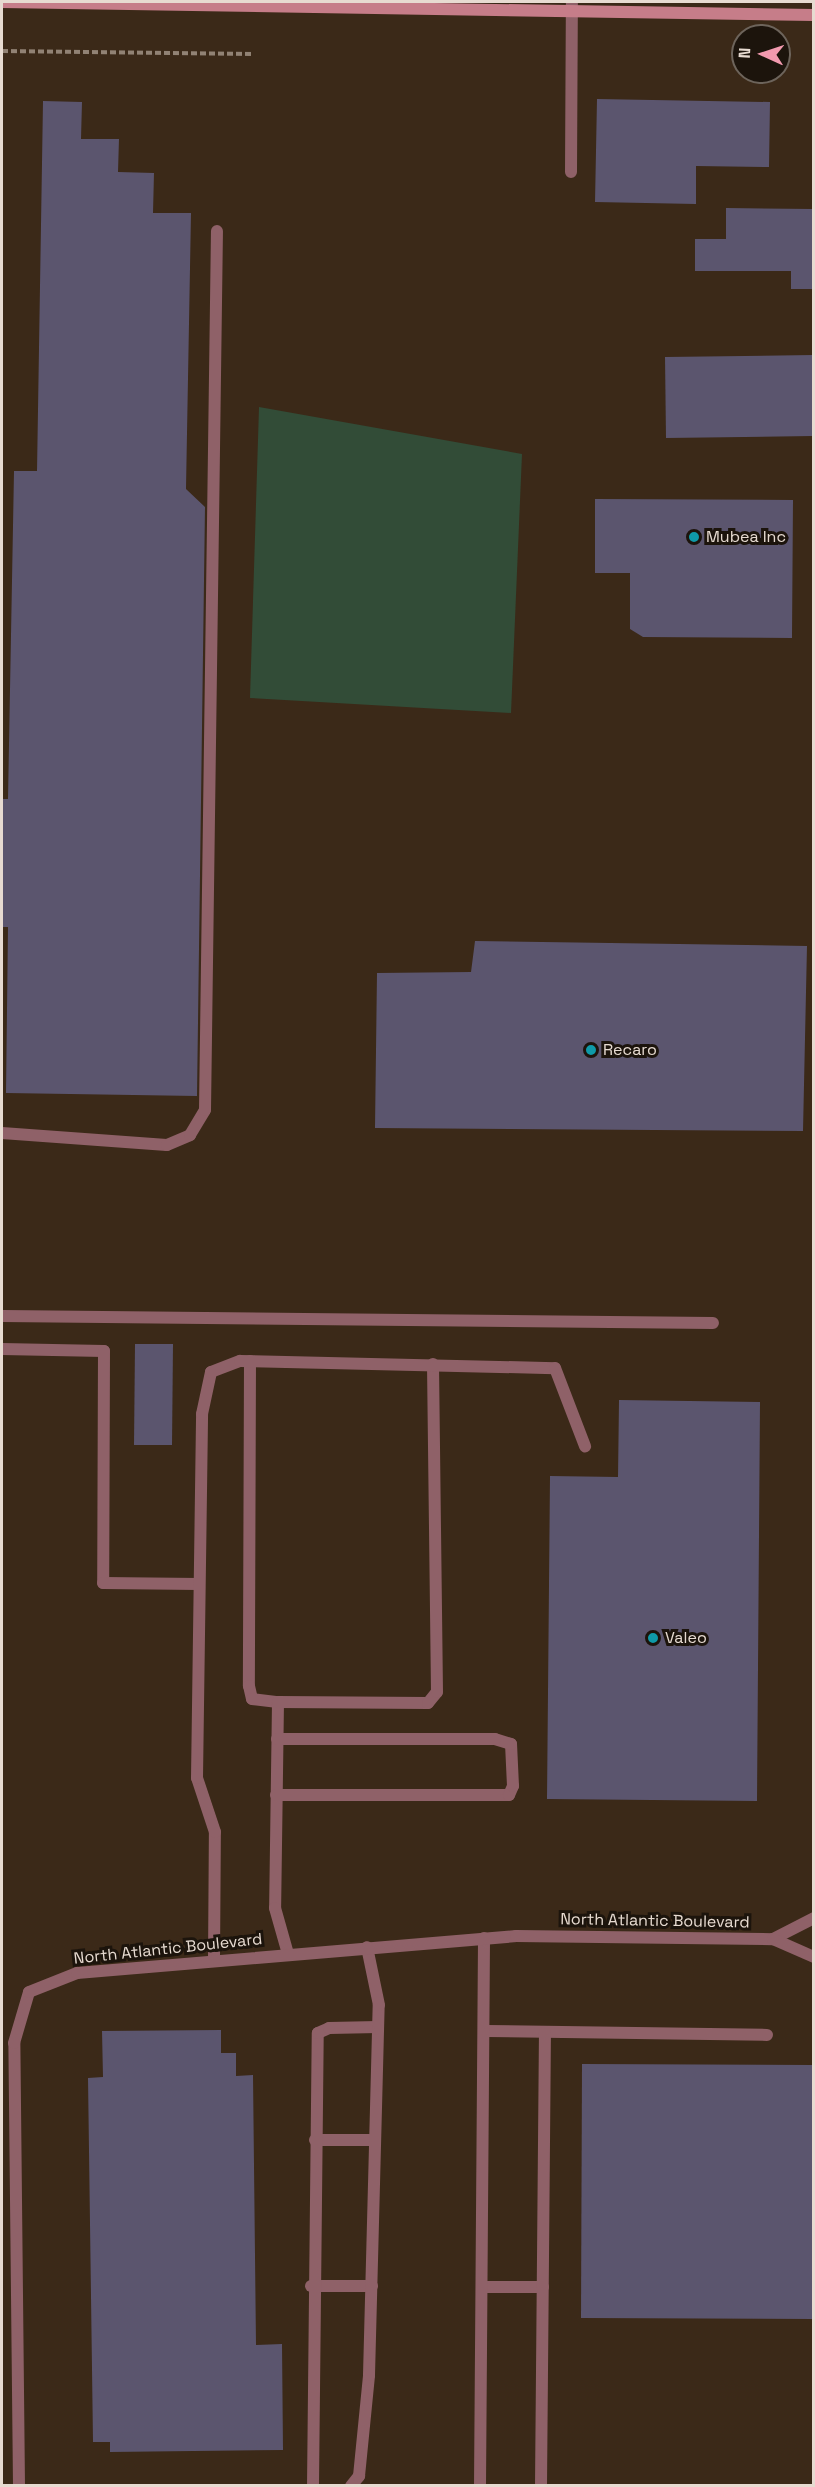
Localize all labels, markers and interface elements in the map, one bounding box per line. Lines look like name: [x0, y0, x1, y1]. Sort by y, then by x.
north arrow: [731, 24, 791, 84]
text: N: [734, 47, 755, 59]
place label: Mubea Inc: [706, 527, 786, 547]
marker: Mubea Inc: [687, 530, 701, 544]
place label: Recaro: [603, 1040, 657, 1060]
marker: Recaro: [584, 1043, 598, 1057]
place label: Valeo: [665, 1628, 707, 1648]
marker: Valeo: [646, 1631, 660, 1645]
street label: North Atlantic Boulevard: [560, 1910, 750, 1932]
street label: North Atlantic Boulevard: [73, 1930, 263, 1968]

